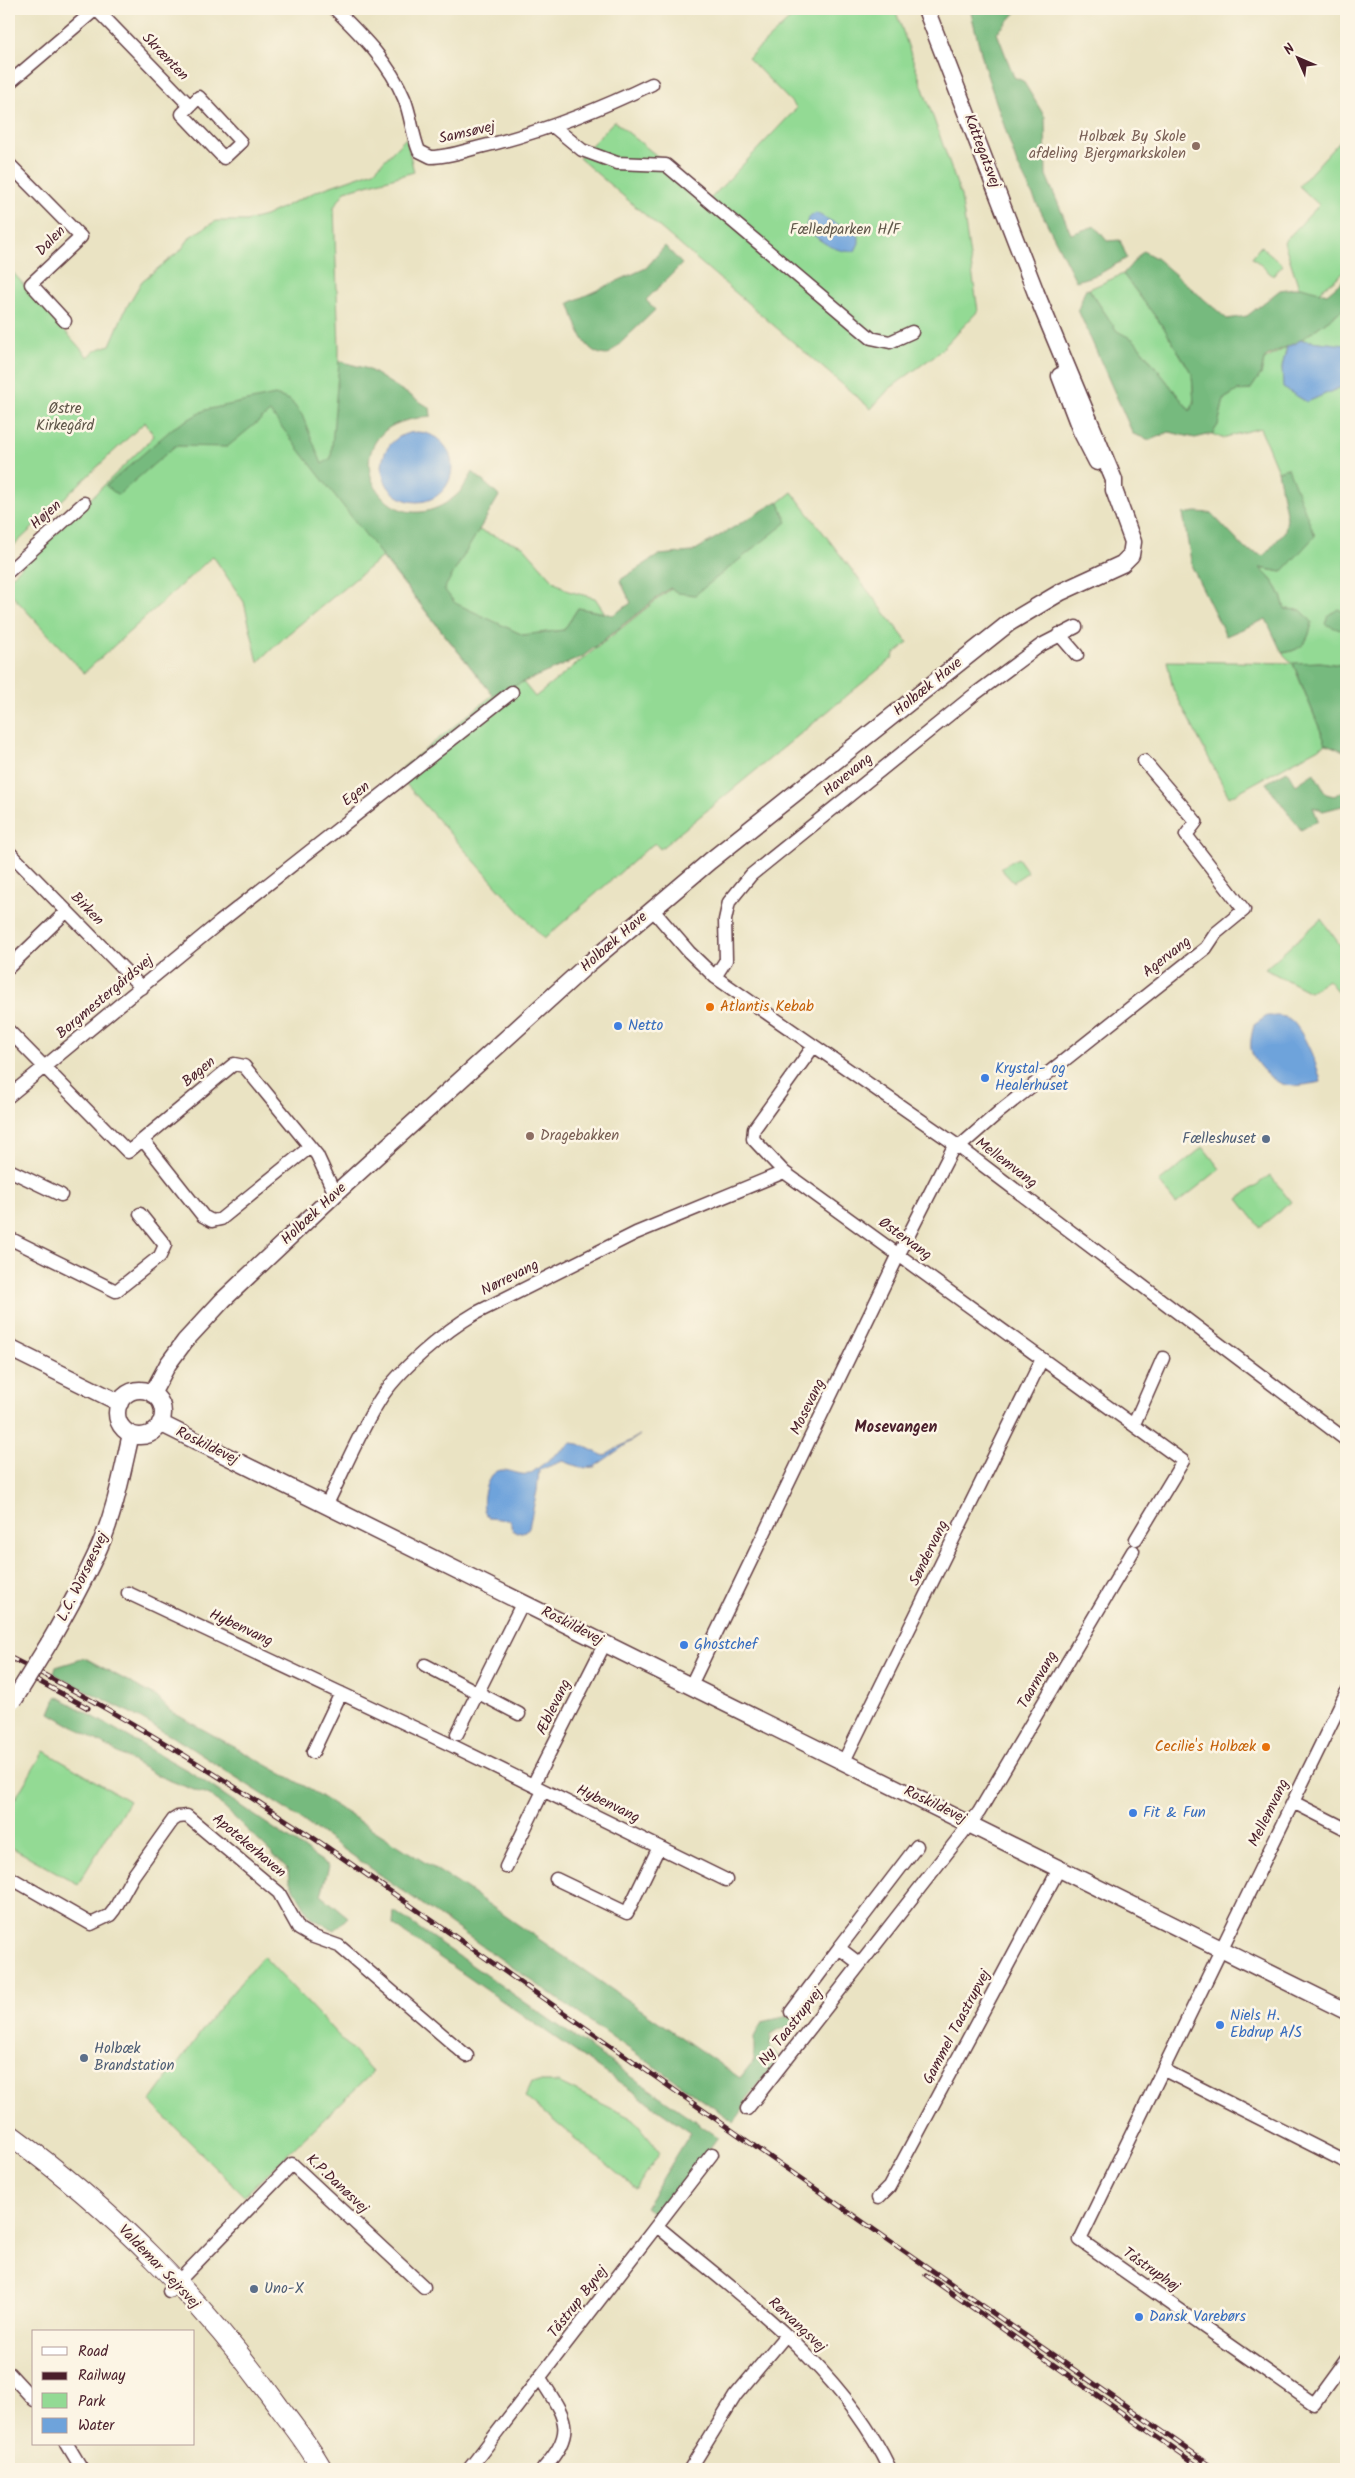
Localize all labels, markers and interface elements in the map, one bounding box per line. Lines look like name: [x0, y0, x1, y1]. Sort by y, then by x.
street label: Skrænten: [136, 27, 194, 87]
north arrow: [1272, 32, 1322, 82]
text: N: [1279, 38, 1301, 60]
street label: Kattegatsvej: [957, 111, 1008, 193]
street label: Samsøvej: [436, 115, 499, 151]
place label: Holbæk By Skole afdeling Bjergmarkskolen: [1029, 125, 1186, 166]
marker: Holbæk By Skole afdeling Bjergmarkskolen: [1190, 140, 1202, 152]
park label: Fælledparken H/F: [790, 218, 902, 242]
street label: Dalen: [30, 220, 72, 262]
park label: Østre Kirkegård: [36, 397, 94, 438]
street label: Højen: [25, 494, 67, 536]
street label: Holbæk Have: [888, 651, 968, 722]
street label: Havevang: [818, 747, 878, 803]
street label: Egen: [337, 775, 375, 813]
street label: Birken: [65, 886, 109, 932]
street label: Holbæk Have: [575, 906, 653, 978]
street label: Agervang: [1137, 930, 1197, 984]
street label: Borgmestergårdsvej: [51, 948, 160, 1045]
place label: Atlantis Kebab: [720, 995, 814, 1019]
marker: Atlantis Kebab: [704, 1001, 716, 1013]
place label: Netto: [628, 1014, 664, 1038]
marker: Netto: [612, 1020, 624, 1032]
street label: Bøgen: [177, 1051, 221, 1093]
place label: Krystal- og Healerhuset: [995, 1057, 1069, 1098]
marker: Krystal- og Healerhuset: [979, 1072, 991, 1084]
place label: Dragebakken: [540, 1124, 619, 1148]
place label: Fælleshuset: [1182, 1127, 1256, 1151]
marker: Dragebakken: [524, 1130, 536, 1142]
street label: Mellemvang: [970, 1131, 1042, 1195]
marker: Fælleshuset: [1260, 1133, 1272, 1145]
street label: Holbæk Have: [276, 1177, 353, 1251]
street label: Østervang: [873, 1211, 937, 1267]
street label: Nørrevang: [477, 1253, 543, 1303]
street label: Mosevang: [784, 1375, 832, 1439]
district label: Mosevangen: [855, 1415, 938, 1440]
street label: Roskildevej: [171, 1420, 244, 1472]
street label: Søndervang: [903, 1516, 955, 1590]
street label: L.C. Worsøesvej: [51, 1527, 116, 1626]
street label: Roskildevej: [537, 1600, 609, 1653]
street label: Hybenvang: [205, 1603, 277, 1653]
place label: Ghostchef: [694, 1633, 759, 1657]
marker: Ghostchef: [678, 1639, 690, 1651]
street label: Taarnvang: [1012, 1646, 1064, 1714]
street label: Æblevang: [530, 1675, 578, 1739]
place label: Cecilie's Holbæk: [1155, 1735, 1257, 1759]
marker: Cecilie's Holbæk: [1260, 1741, 1272, 1753]
street label: Mellemvang: [1242, 1775, 1296, 1851]
street label: Hybenvang: [572, 1778, 644, 1830]
street label: Roskildevej: [899, 1779, 972, 1831]
place label: Fit & Fun: [1143, 1801, 1206, 1825]
marker: Fit & Fun: [1127, 1807, 1139, 1819]
street label: Apotekerhaven: [207, 1808, 291, 1884]
street label: Gammel Taastrupvej: [917, 1964, 998, 2089]
street label: Ny Taastrupvej: [753, 1982, 830, 2071]
place label: Niels H. Ebdrup A/S: [1230, 2004, 1302, 2045]
marker: Niels H. Ebdrup A/S: [1214, 2019, 1226, 2031]
place label: Holbæk Brandstation: [94, 2037, 174, 2078]
marker: Holbæk Brandstation: [78, 2052, 90, 2064]
street label: K.P.Danøsvej: [300, 2148, 375, 2221]
street label: Valdemar Sejrsvej: [112, 2219, 207, 2316]
street label: Tåstruphøj: [1117, 2241, 1186, 2299]
street label: Tåstrup Byvej: [542, 2260, 615, 2343]
place label: Uno-X: [264, 2277, 305, 2301]
marker: Uno-X: [248, 2283, 260, 2295]
street label: Rørvangsvej: [762, 2292, 833, 2359]
place label: Dansk Varebørs: [1149, 2305, 1247, 2329]
marker: Dansk Varebørs: [1133, 2311, 1145, 2323]
legend: [32, 2330, 195, 2446]
text: Road: [78, 2340, 109, 2364]
text: Railway: [78, 2364, 126, 2388]
text: Park: [78, 2390, 106, 2414]
text: Water: [78, 2414, 115, 2438]

